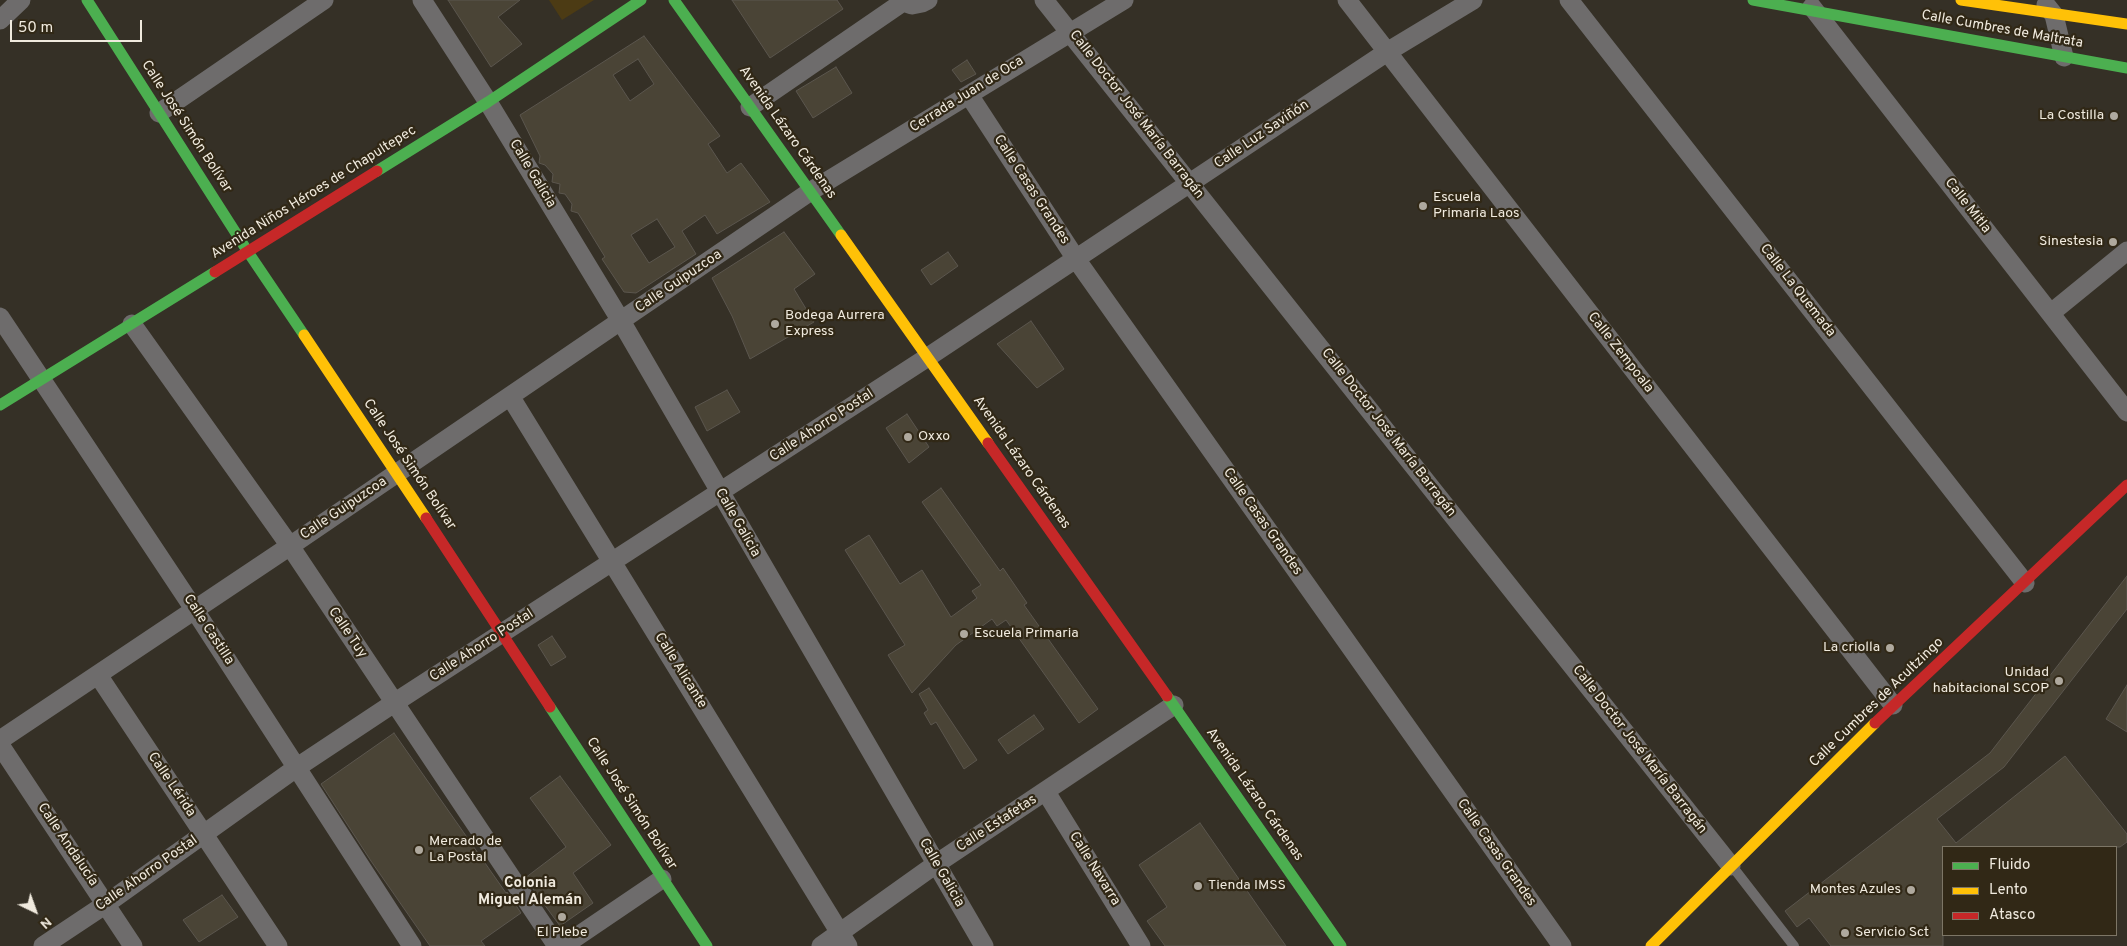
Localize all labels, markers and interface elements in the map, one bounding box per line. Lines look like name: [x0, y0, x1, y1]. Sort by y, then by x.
street label: Calle Cumbres de Maltrata: [1920, 8, 2084, 52]
scale bar: [12, 10, 145, 42]
text: 50 m: [18, 19, 53, 38]
street label: Calle Doctor José María Barragán: [1065, 27, 1207, 203]
street label: Cerrada Juan de Oca: [907, 53, 1027, 137]
street label: Calle José Simón Bolívar: [137, 58, 235, 196]
street label: Avenida Lázaro Cárdenas: [735, 63, 839, 203]
street label: Calle Luz Saviñón: [1211, 97, 1313, 173]
place label: La Costilla: [2039, 108, 2104, 124]
marker: La Costilla: [2108, 110, 2120, 122]
street label: Avenida Niños Héroes de Chapultepec: [208, 123, 420, 263]
street label: Calle Casas Grandes: [989, 132, 1073, 248]
street label: Calle Galicia: [505, 137, 559, 211]
street label: Calle Mitla: [1940, 175, 1994, 237]
place label: Escuela Primaria Laos: [1433, 190, 1519, 222]
marker: Escuela Primaria Laos: [1417, 200, 1429, 212]
place label: Sinestesia: [2039, 234, 2103, 250]
marker: Sinestesia: [2107, 236, 2119, 248]
street label: Calle La Quemada: [1755, 241, 1839, 341]
street label: Calle Guipuzcoa: [632, 247, 726, 317]
place label: Bodega Aurrera Express: [785, 308, 885, 341]
street label: Calle Zempoala: [1583, 309, 1657, 397]
marker: Bodega Aurrera Express: [769, 318, 781, 330]
street label: Calle Doctor José María Barragán: [1317, 345, 1459, 521]
street label: Calle Ahorro Postal: [767, 386, 877, 466]
street label: Avenida Lázaro Cárdenas: [969, 393, 1073, 533]
street label: Calle José Simón Bolívar: [359, 396, 459, 534]
place label: Oxxo: [918, 429, 950, 445]
marker: Oxxo: [902, 431, 914, 443]
street label: Calle Casas Grandes: [1219, 465, 1305, 579]
street label: Calle Guipuzcoa: [297, 474, 391, 544]
street label: Calle Galicia: [711, 486, 763, 560]
street label: Calle Castilla: [179, 592, 237, 668]
street label: Calle Tuy: [324, 604, 370, 662]
street label: Calle Ahorro Postal: [427, 606, 537, 686]
place label: Escuela Primaria: [974, 626, 1079, 642]
marker: Escuela Primaria: [958, 628, 970, 640]
street label: Calle Alicante: [650, 630, 710, 712]
street label: Calle Cumbres de Acultzingo: [1807, 635, 1947, 771]
place label: La criolla: [1823, 640, 1880, 656]
marker: La criolla: [1884, 642, 1896, 654]
street label: Calle Doctor José María Barragán: [1568, 662, 1710, 838]
place label: Unidad habitacional SCOP: [1933, 665, 2049, 698]
marker: Unidad habitacional SCOP: [2053, 675, 2065, 687]
street label: Avenida Lázaro Cárdenas: [1202, 725, 1306, 865]
street label: Calle José Simón Bolívar: [582, 735, 680, 873]
street label: Calle Lérida: [143, 750, 199, 820]
street label: Calle Estafetas: [954, 792, 1040, 856]
street label: Calle Casas Grandes: [1453, 796, 1539, 910]
street label: Calle Andalucía: [33, 800, 101, 890]
street label: Calle Navarra: [1065, 829, 1123, 909]
street label: Calle Ahorro Postal: [93, 833, 201, 915]
place label: Mercado de La Postal: [429, 834, 502, 866]
street label: Calle Galicia: [915, 836, 967, 910]
marker: Mercado de La Postal: [413, 844, 425, 856]
legend: [1942, 846, 2117, 936]
text: Fluido: [1989, 856, 2030, 875]
district label: Colonia Miguel Alemán: [478, 875, 582, 910]
place label: Tienda IMSS: [1208, 878, 1286, 894]
marker: Tienda IMSS: [1192, 880, 1204, 892]
text: Lento: [1989, 881, 2028, 900]
place label: Montes Azules: [1810, 882, 1901, 898]
marker: Montes Azules: [1905, 884, 1917, 896]
north arrow: [10, 886, 60, 936]
text: Atasco: [1989, 906, 2035, 925]
marker: El Plebe: [556, 911, 568, 923]
text: N: [36, 913, 55, 932]
place label: El Plebe: [537, 925, 587, 941]
place label: Servicio Sct: [1855, 925, 1929, 941]
marker: Servicio Sct: [1839, 927, 1851, 939]

